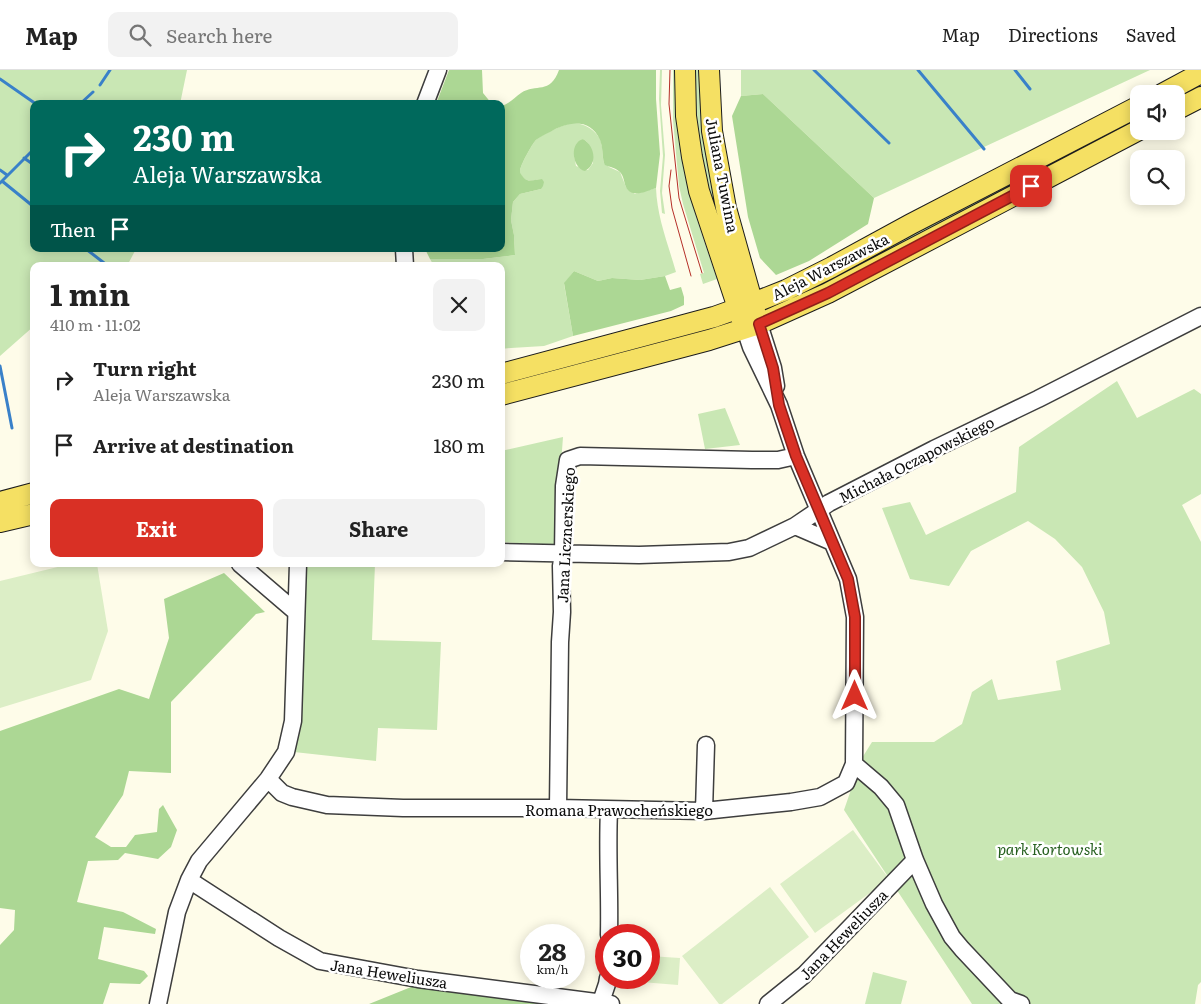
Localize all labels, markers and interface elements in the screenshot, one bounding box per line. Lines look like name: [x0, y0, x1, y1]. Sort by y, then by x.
search box: [108, 12, 458, 57]
text: Map: [25, 17, 78, 52]
icon: search: [126, 21, 154, 49]
text: Search here: [166, 21, 272, 49]
text: Map: [942, 21, 980, 48]
text: Directions: [1008, 21, 1098, 48]
text: Saved: [1126, 21, 1176, 48]
map controls: [1130, 85, 1185, 205]
button: sound: [1130, 85, 1185, 140]
text: 230 m: [133, 110, 235, 162]
street label: Juliana Tuwima: [701, 115, 746, 235]
icon: right: [50, 120, 115, 185]
button: search: [1130, 150, 1185, 205]
text: Aleja Warszawska: [133, 157, 322, 190]
pin: [1010, 165, 1052, 207]
icon: arrive: [1017, 172, 1045, 200]
text: Then: [50, 215, 96, 243]
icon: arrive: [106, 215, 134, 243]
street label: Aleja Warszawska: [767, 226, 893, 305]
text: 1 min: [50, 271, 130, 315]
button: close: [433, 279, 485, 331]
text: 410 m · 11:02: [50, 312, 141, 336]
text: Turn right: [93, 354, 197, 382]
icon: right: [50, 366, 78, 394]
text: 230 m: [432, 366, 485, 394]
text: Aleja Warszawska: [93, 382, 230, 406]
street label: Michała Oczapowskiego: [834, 410, 998, 508]
icon: arrive: [50, 431, 78, 459]
text: Arrive at destination: [93, 431, 294, 459]
text: 180 m: [434, 431, 485, 459]
street label: Jana Licznerskiego: [550, 466, 580, 604]
button: Exit: [50, 499, 263, 557]
button: Share: [273, 499, 485, 557]
position arrow: [828, 669, 880, 721]
street label: Romana Prawocheńskiego: [525, 798, 713, 821]
park label: park Kortowski: [997, 837, 1103, 860]
street label: Jana Heweliusza: [794, 883, 893, 985]
speed limit sign: 30: [595, 924, 660, 989]
text: 28: [538, 932, 567, 969]
street label: Jana Heweliusza: [329, 952, 450, 994]
text: km/h: [537, 960, 568, 978]

